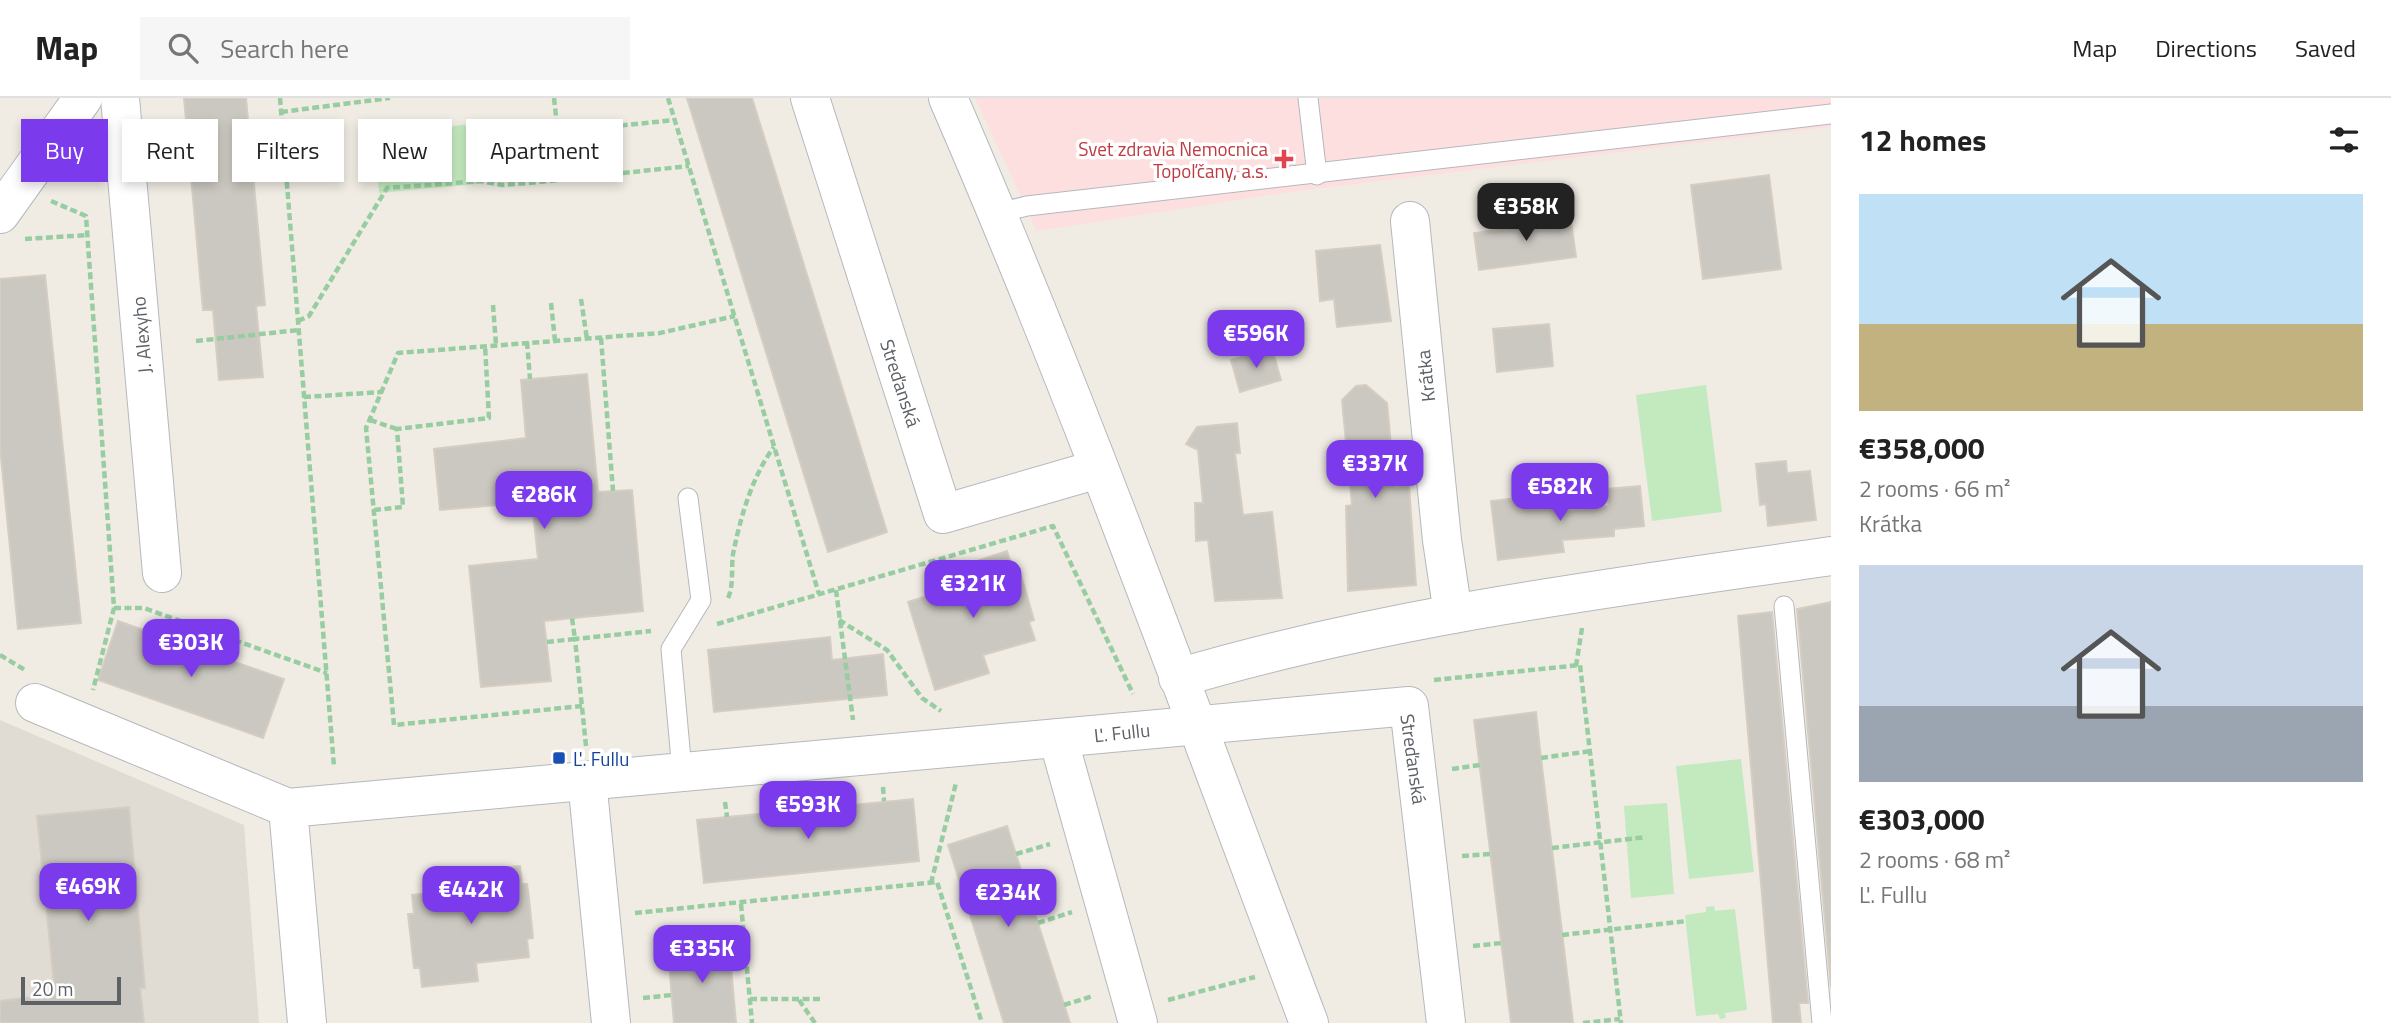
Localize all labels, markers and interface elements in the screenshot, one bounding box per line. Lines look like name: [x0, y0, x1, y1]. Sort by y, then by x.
search box: [140, 17, 630, 80]
text: Map: [35, 23, 98, 73]
icon: search: [164, 29, 202, 67]
text: Search here: [220, 29, 349, 68]
text: Map: [2072, 30, 2117, 66]
text: Directions: [2155, 30, 2257, 66]
text: Saved: [2295, 30, 2356, 66]
text: 12 homes: [1859, 117, 1986, 163]
chip: Buy: [21, 119, 108, 182]
chip: Rent: [122, 119, 218, 182]
chip: Filters: [232, 119, 344, 182]
chip: New: [358, 119, 452, 182]
chip: Apartment: [466, 119, 623, 182]
icon: filters: [2325, 121, 2363, 159]
place label: Svet zdravia Nemocnica Topoľčany, a.s.: [1078, 134, 1268, 185]
marker: Svet zdravia Nemocnica Topoľčany, a.s.: [1274, 149, 1294, 169]
pin: €358K: [1477, 184, 1575, 243]
text: €358K: [1493, 188, 1559, 223]
icon: home: [2048, 240, 2174, 366]
street label: J. Alexyho: [123, 295, 159, 375]
pin: €596K: [1207, 310, 1305, 370]
text: €596K: [1223, 315, 1289, 350]
street label: Streďanská: [873, 335, 929, 431]
street label: Krátka: [1408, 348, 1442, 403]
text: €358,000: [1859, 425, 1985, 471]
pin: €337K: [1326, 440, 1424, 500]
text: €337K: [1342, 445, 1408, 480]
pin: €582K: [1511, 464, 1609, 523]
text: €582K: [1527, 468, 1593, 503]
text: 2 rooms · 66 m²: [1859, 471, 2010, 506]
pin: €286K: [495, 472, 593, 531]
text: €286K: [511, 476, 577, 511]
text: Krátka: [1859, 506, 1922, 541]
pin: €321K: [924, 560, 1022, 620]
text: €321K: [940, 565, 1006, 600]
icon: home: [2048, 611, 2174, 737]
pin: €303K: [142, 620, 240, 679]
text: €303K: [158, 624, 224, 659]
street label: Streďanská: [1393, 712, 1435, 806]
street label: Ľ. Fullu: [1092, 715, 1152, 749]
place label: Ľ. Fullu: [573, 744, 629, 773]
marker: Ľ. Fullu: [551, 750, 567, 766]
pin: €593K: [759, 782, 857, 841]
text: €593K: [775, 786, 841, 821]
text: €303,000: [1859, 796, 1985, 842]
text: 2 rooms · 68 m²: [1859, 842, 2010, 877]
pin: €469K: [39, 864, 137, 923]
pin: €442K: [422, 866, 520, 926]
text: €469K: [55, 868, 121, 903]
pin: €234K: [959, 870, 1057, 929]
text: €442K: [438, 871, 504, 906]
text: €234K: [975, 874, 1041, 909]
text: Ľ. Fullu: [1859, 877, 1927, 912]
pin: €335K: [653, 926, 751, 985]
text: €335K: [669, 930, 735, 965]
scale bar: [21, 974, 121, 1006]
text: 20 m: [32, 974, 73, 1003]

